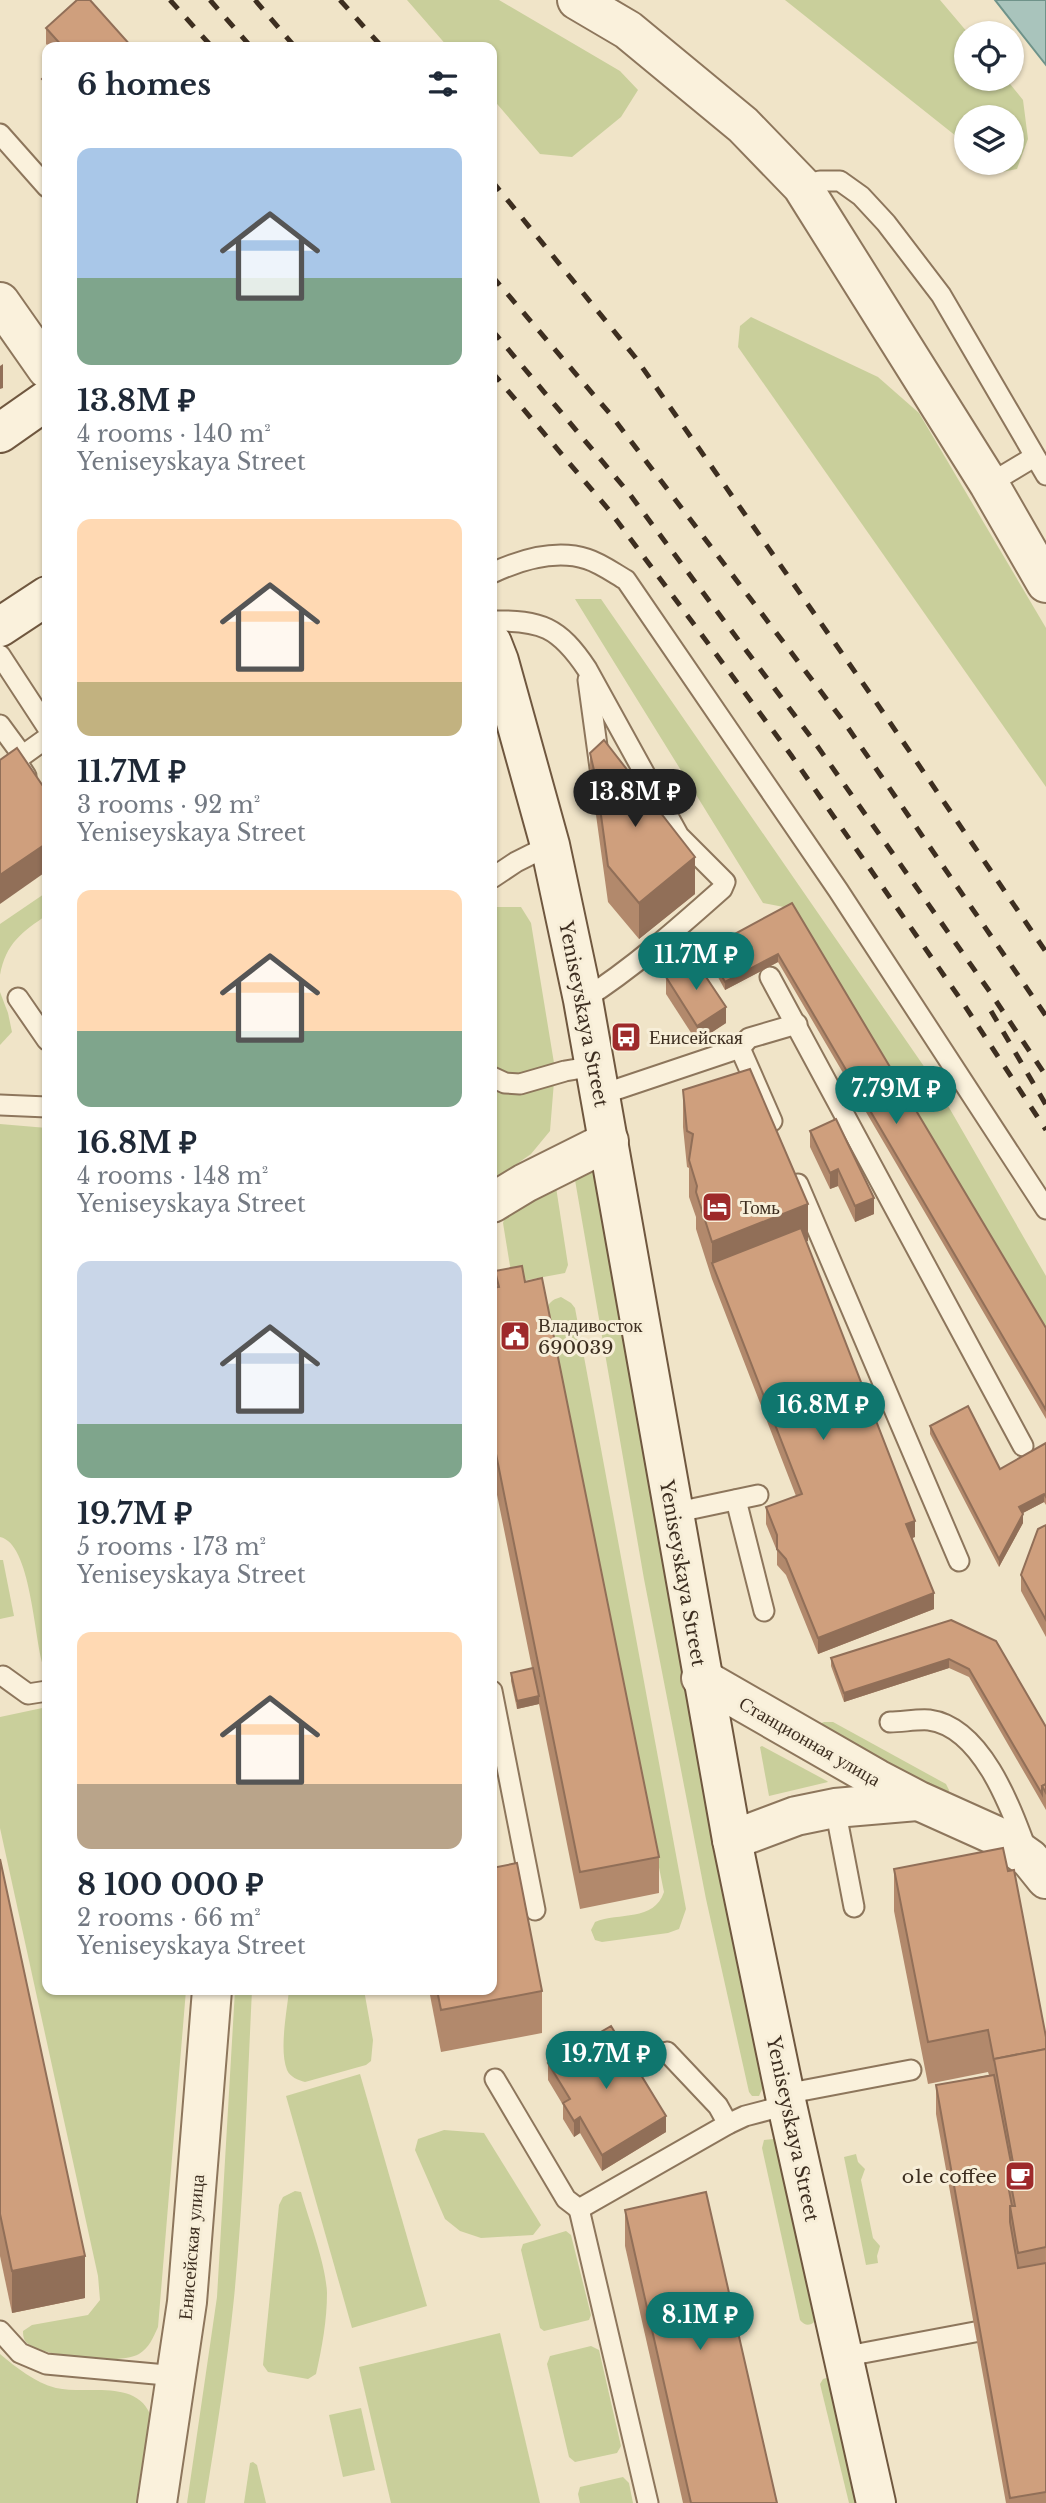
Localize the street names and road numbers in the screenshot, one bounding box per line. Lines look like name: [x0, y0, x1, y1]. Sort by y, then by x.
street label: Yeniseyskaya Street: [554, 918, 613, 1110]
street label: Yeniseyskaya Street: [655, 1477, 710, 1669]
street label: Станционная улица: [735, 1692, 885, 1791]
street label: Yeniseyskaya Street: [761, 2033, 824, 2225]
street label: Енисейская улица: [174, 2173, 209, 2321]

